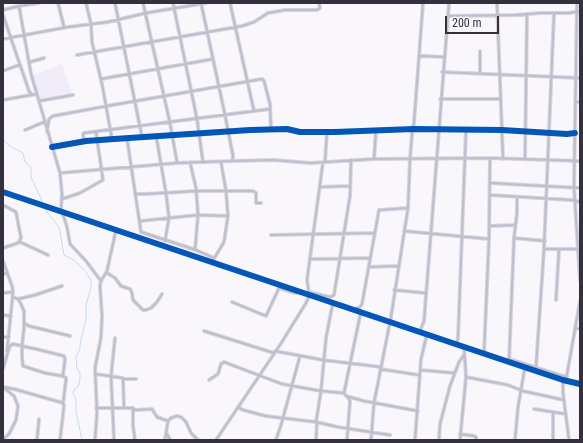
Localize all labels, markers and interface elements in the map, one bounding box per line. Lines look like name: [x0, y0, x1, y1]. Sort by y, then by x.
scale bar: [447, 8, 501, 34]
text: 200 m: [452, 16, 482, 30]

